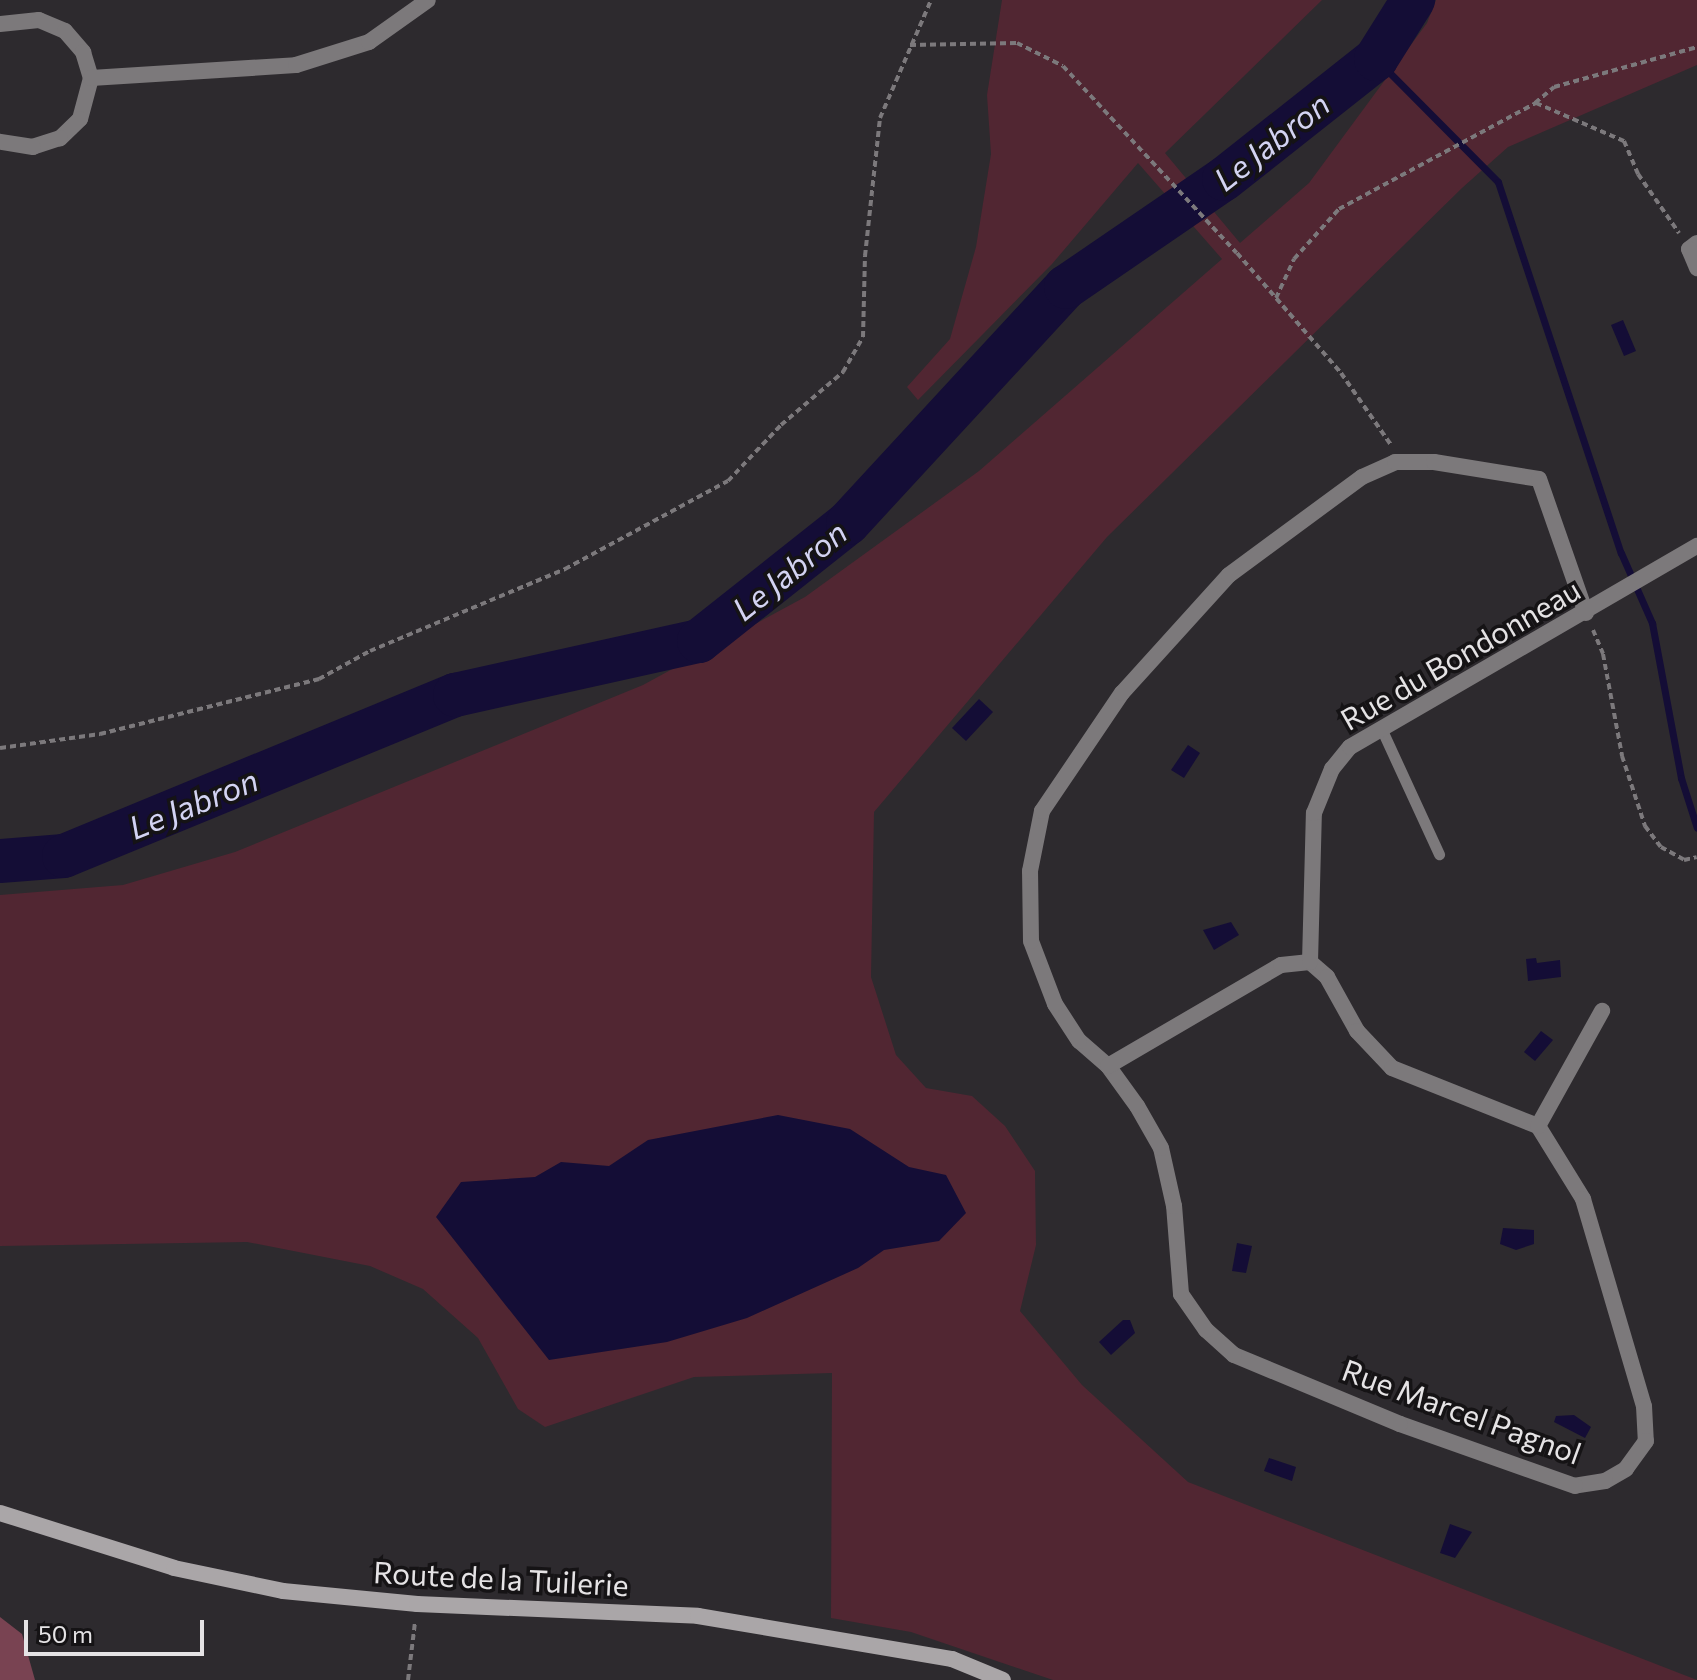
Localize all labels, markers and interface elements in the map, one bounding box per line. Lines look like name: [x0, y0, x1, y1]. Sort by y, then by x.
water label: Le Jabron: [1206, 84, 1336, 198]
water label: Le Jabron: [724, 512, 854, 628]
street label: Rue du Bondonneau: [1334, 571, 1586, 737]
water label: Le Jabron: [123, 760, 263, 846]
street label: Rue Marcel Pagnol: [1338, 1351, 1586, 1471]
street label: Route de la Tuilerie: [372, 1553, 630, 1603]
scale bar: [28, 1604, 208, 1654]
text: 50 m: [38, 1619, 93, 1648]

